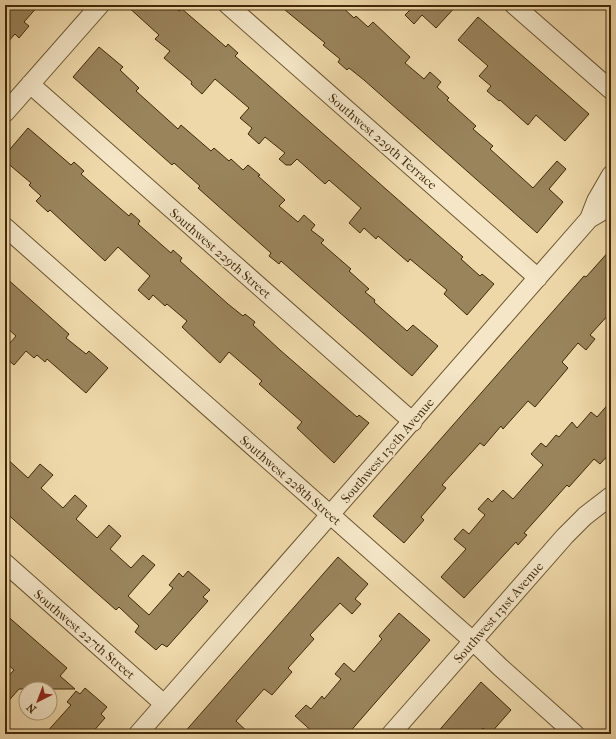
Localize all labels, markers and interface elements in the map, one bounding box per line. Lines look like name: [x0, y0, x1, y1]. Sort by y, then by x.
street label: Southwest 229th Terrace: [325, 90, 440, 193]
street label: Southwest 229th Street: [167, 205, 275, 302]
street label: Southwest 130th Avenue: [338, 394, 437, 506]
street label: Southwest 228th Street: [237, 432, 345, 529]
street label: Southwest 131st Avenue: [450, 558, 547, 666]
street label: Southwest 227th Street: [31, 586, 139, 683]
north arrow: [18, 681, 58, 721]
text: N: [24, 700, 39, 716]

